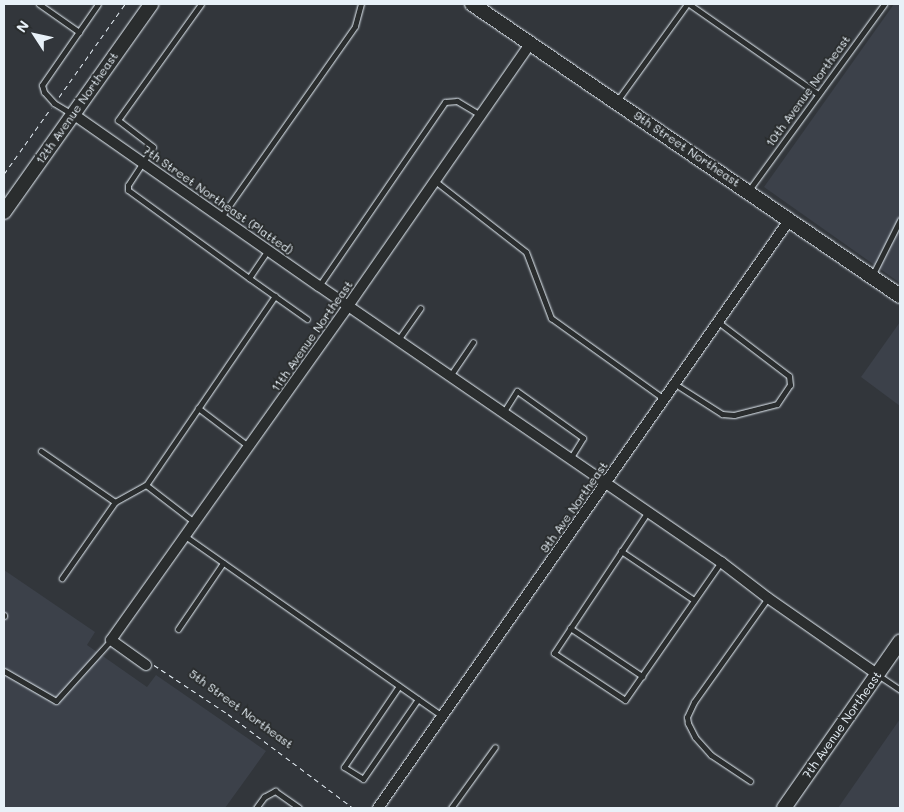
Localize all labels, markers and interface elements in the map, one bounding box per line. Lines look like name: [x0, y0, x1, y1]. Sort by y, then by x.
north arrow: [10, 10, 60, 60]
text: N: [11, 16, 33, 36]
street label: 10th Avenue Northeast: [763, 33, 853, 149]
street label: 12th Avenue Northeast: [33, 49, 121, 167]
street label: 9th Street Northeast: [631, 108, 743, 190]
street label: 7th Street Northeast (Platted): [140, 142, 296, 258]
street label: 11th Avenue Northeast: [268, 278, 356, 394]
street label: 9th Ave Northeast: [537, 459, 611, 555]
street label: 5th Street Northeast: [186, 666, 296, 752]
street label: 7th Avenue Northeast: [799, 668, 885, 782]

